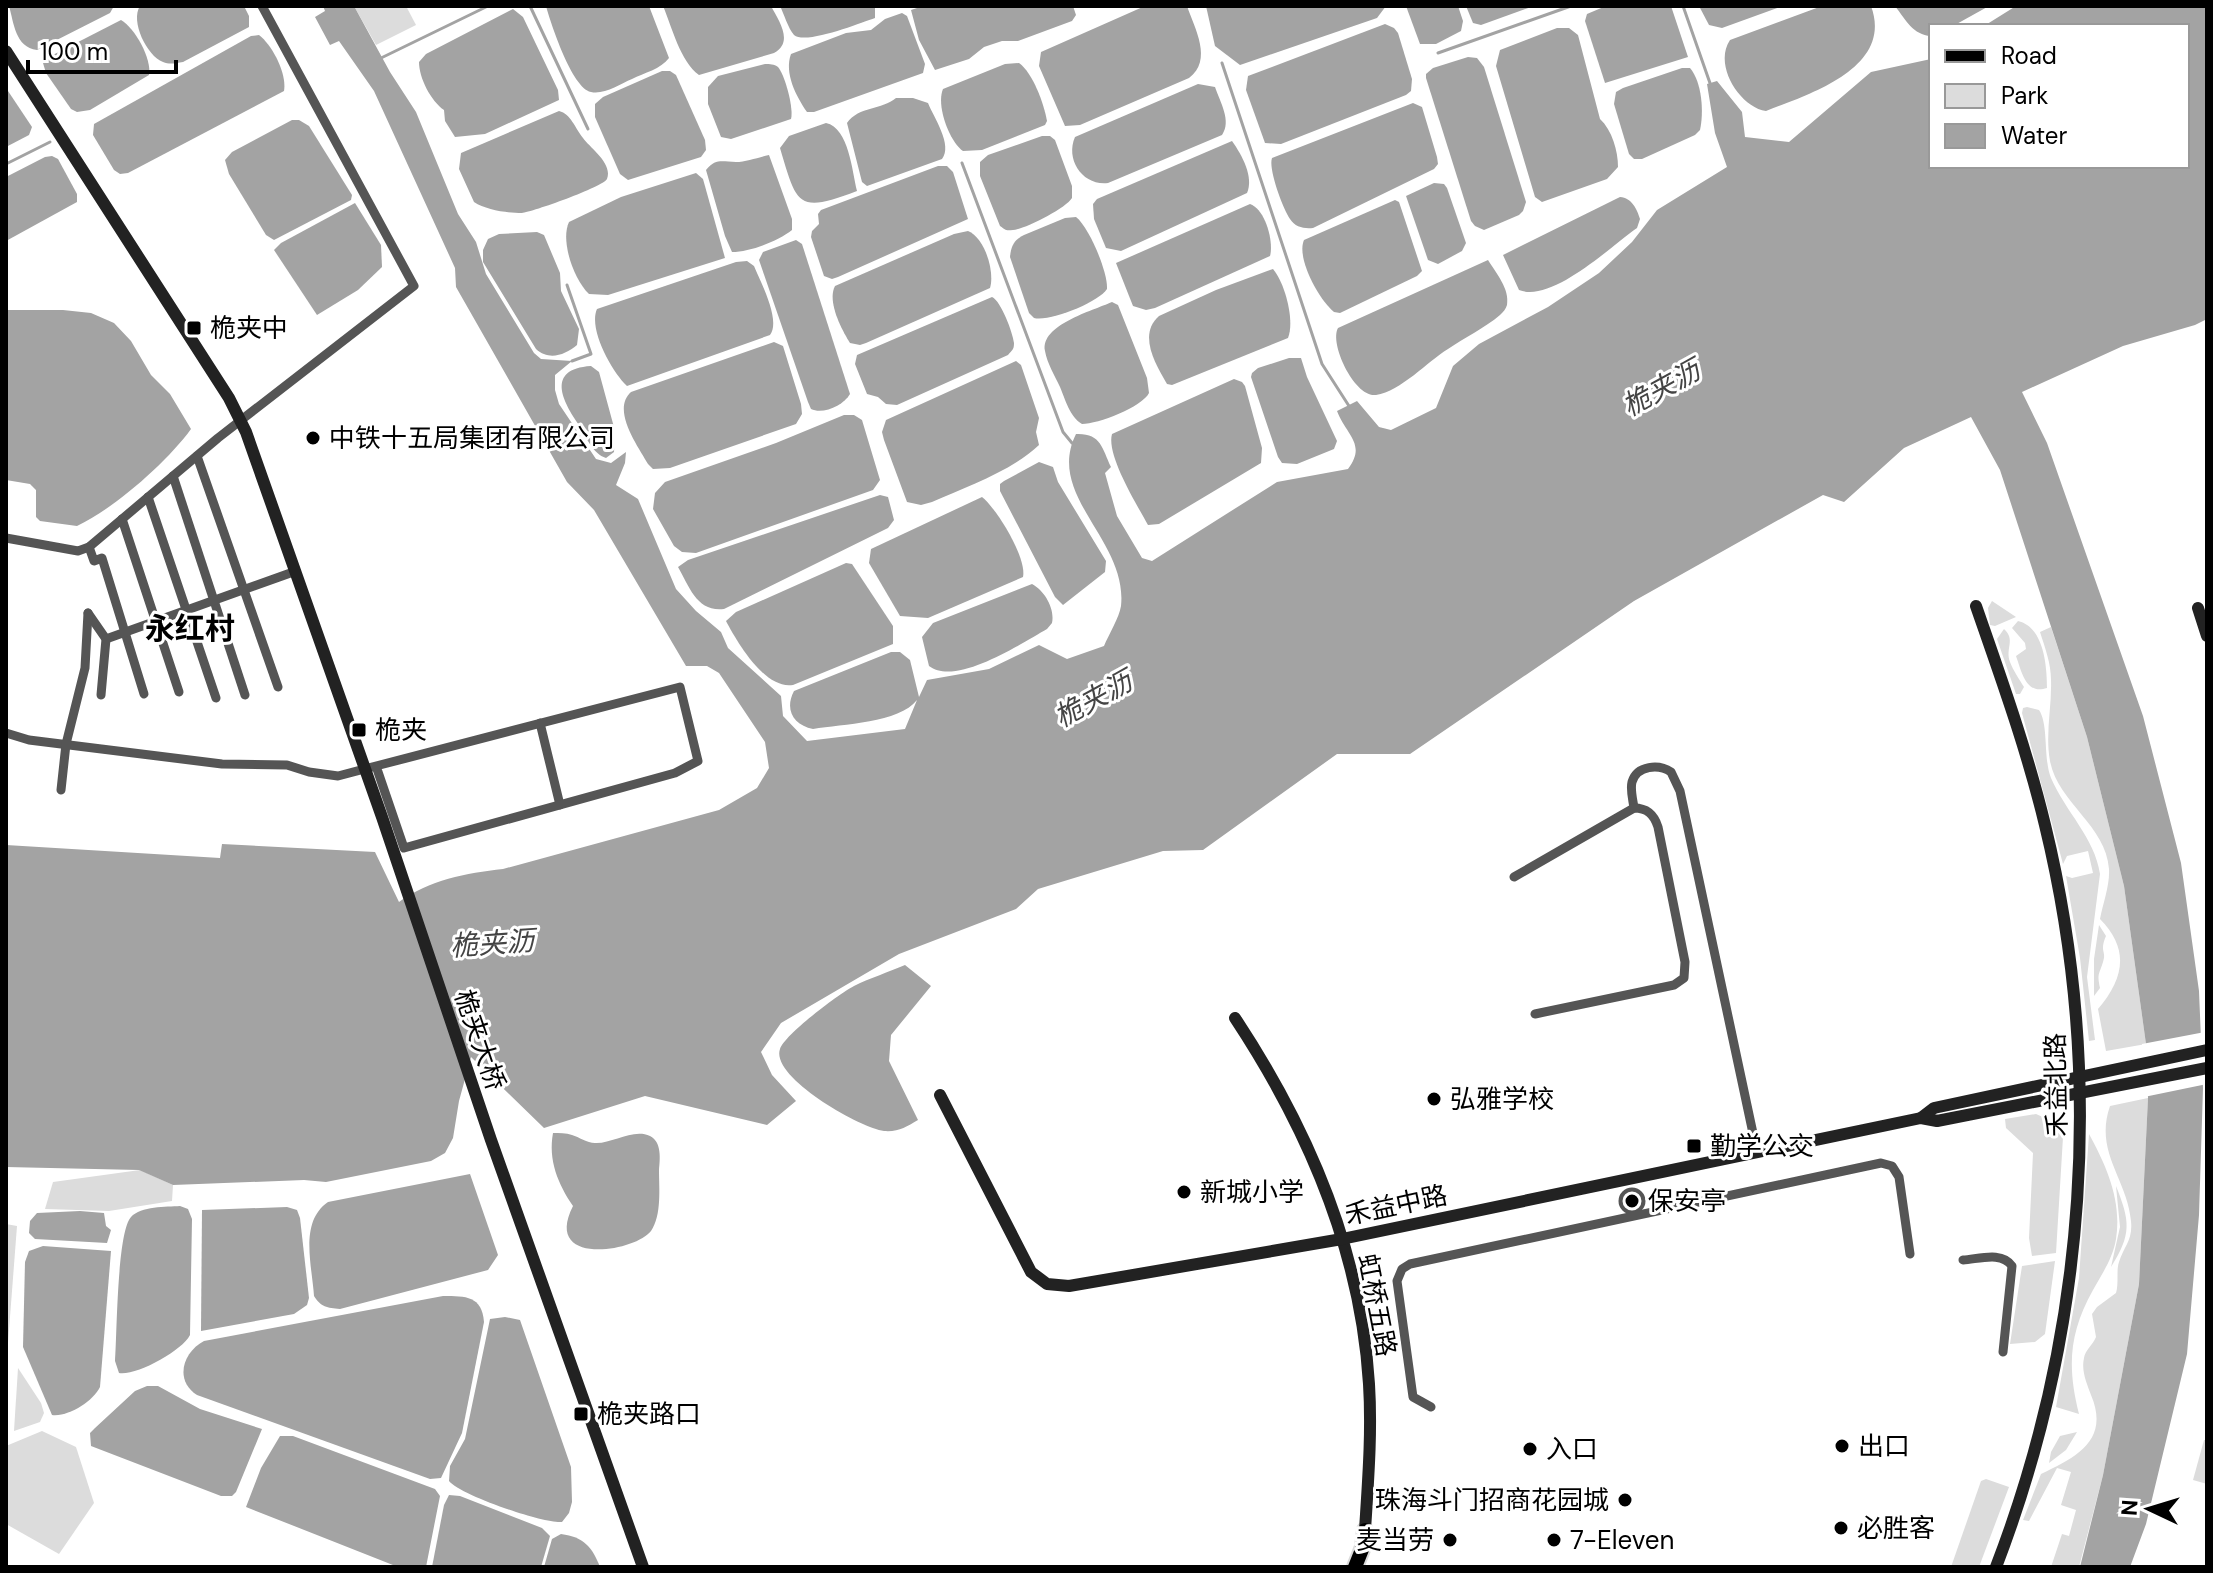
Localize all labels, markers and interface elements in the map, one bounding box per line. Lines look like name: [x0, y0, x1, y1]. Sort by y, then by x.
scale bar: [28, 24, 176, 74]
legend: [1929, 24, 2189, 168]
text: 100 m: [40, 36, 108, 67]
text: Road: [2001, 40, 2057, 71]
text: Park: [2001, 80, 2048, 111]
text: Water: [2001, 120, 2067, 151]
place label: 桅夹中: [210, 311, 288, 345]
marker: 桅夹中: [185, 319, 203, 337]
water label: 桅夹沥: [1616, 349, 1711, 425]
place label: 中铁十五局集团有限公司: [329, 421, 615, 455]
marker: 中铁十五局集团有限公司: [304, 429, 322, 447]
district label: 永红村: [145, 609, 235, 648]
water label: 桅夹沥: [1048, 660, 1143, 736]
place label: 桅夹: [375, 713, 427, 747]
marker: 桅夹: [350, 721, 368, 739]
water label: 桅夹沥: [449, 922, 540, 965]
street label: 桅夹大桥: [447, 985, 513, 1095]
street label: 禾益北路: [2038, 1033, 2074, 1137]
place label: 弘雅学校: [1450, 1082, 1554, 1116]
marker: 弘雅学校: [1425, 1090, 1443, 1108]
place label: 勤学公交: [1710, 1129, 1814, 1163]
marker: 勤学公交: [1685, 1137, 1703, 1155]
place label: 新城小学: [1200, 1175, 1304, 1209]
street label: 禾益中路: [1342, 1178, 1450, 1232]
marker: 新城小学: [1175, 1183, 1193, 1201]
place label: 保安亭: [1648, 1184, 1726, 1218]
marker: 保安亭: [1623, 1192, 1641, 1210]
street label: 虹桥五路: [1350, 1251, 1404, 1359]
place label: 桅夹路口: [597, 1397, 701, 1431]
marker: 桅夹路口: [572, 1405, 590, 1423]
place label: 出口: [1858, 1429, 1910, 1463]
place label: 入口: [1546, 1432, 1598, 1466]
marker: 出口: [1833, 1437, 1851, 1455]
marker: 入口: [1521, 1440, 1539, 1458]
north arrow: [2109, 1469, 2189, 1549]
place label: 珠海斗门招商花园城: [1375, 1483, 1609, 1517]
marker: 珠海斗门招商花园城: [1616, 1491, 1634, 1509]
text: N: [2115, 1499, 2145, 1517]
place label: 必胜客: [1857, 1511, 1935, 1545]
marker: 必胜客: [1832, 1519, 1850, 1537]
place label: 麦当劳: [1356, 1523, 1434, 1557]
place label: 7-Eleven: [1570, 1523, 1675, 1557]
marker: 麦当劳: [1441, 1531, 1459, 1549]
marker: 7-Eleven: [1545, 1531, 1563, 1549]

